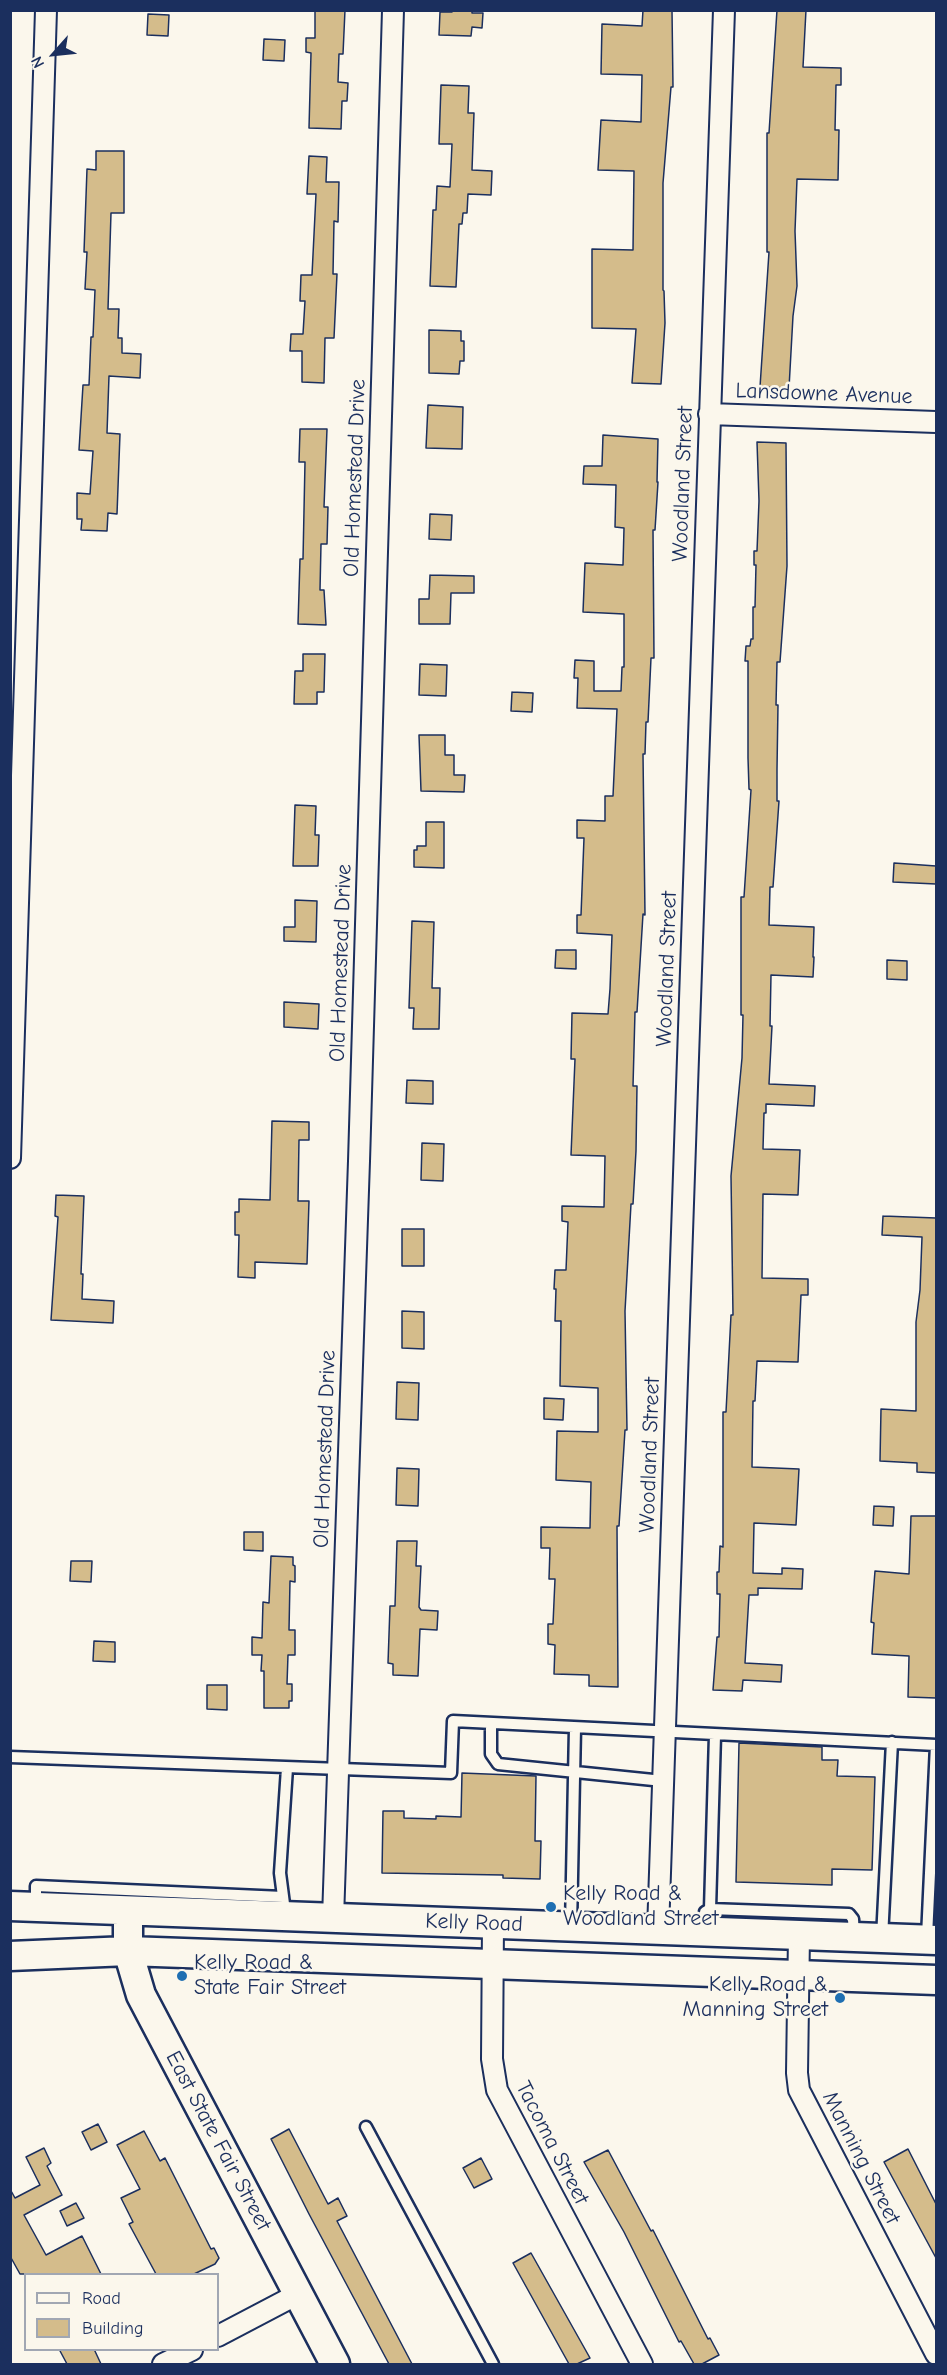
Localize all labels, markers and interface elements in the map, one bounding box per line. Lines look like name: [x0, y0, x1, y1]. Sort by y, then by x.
north arrow: [24, 24, 84, 84]
text: N: [28, 53, 48, 71]
street label: Old Homestead Drive: [338, 378, 372, 578]
street label: Lansdowne Avenue: [735, 378, 913, 410]
street label: Woodland Street: [667, 406, 699, 562]
street label: Old Homestead Drive: [324, 863, 358, 1063]
street label: Woodland Street: [651, 891, 683, 1047]
street label: Old Homestead Drive: [308, 1349, 342, 1549]
street label: Woodland Street: [634, 1377, 666, 1533]
place label: Kelly Road & Woodland Street: [563, 1881, 719, 1933]
marker: Kelly Road & Woodland Street: [544, 1900, 558, 1914]
street label: Kelly Road: [425, 1908, 523, 1938]
place label: Kelly Road & State Fair Street: [194, 1950, 346, 2002]
marker: Kelly Road & State Fair Street: [175, 1969, 189, 1983]
place label: Kelly Road & Manning Street: [683, 1972, 828, 2024]
marker: Kelly Road & Manning Street: [833, 1991, 847, 2005]
street label: East State Fair Street: [160, 2047, 276, 2235]
street label: Tacoma Street: [510, 2077, 594, 2209]
street label: Manning Street: [816, 2087, 906, 2229]
legend: [24, 2273, 219, 2351]
text: Road: [82, 2288, 121, 2309]
text: Building: [82, 2318, 144, 2339]

